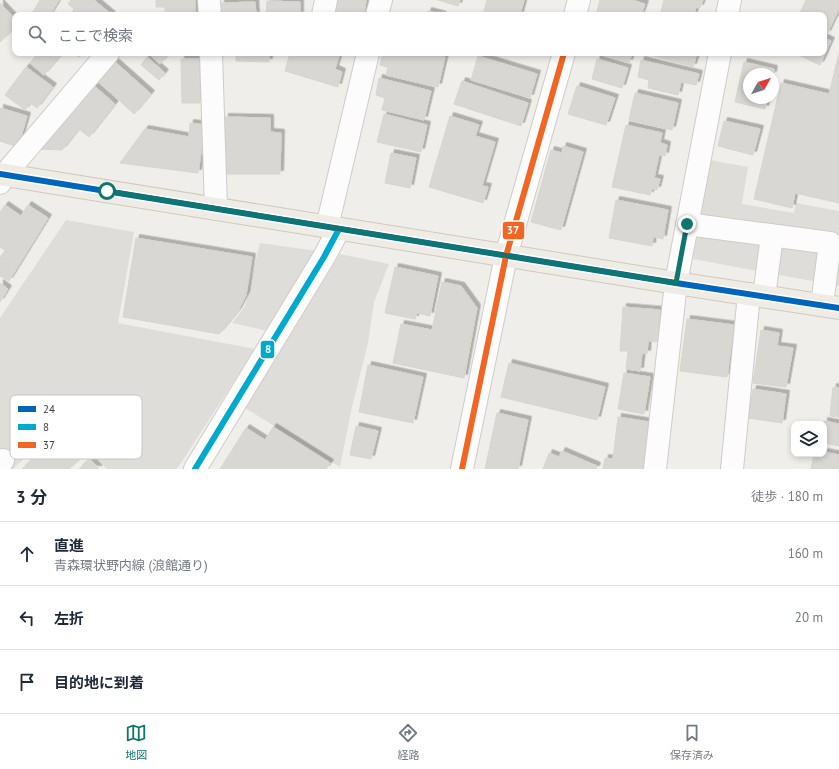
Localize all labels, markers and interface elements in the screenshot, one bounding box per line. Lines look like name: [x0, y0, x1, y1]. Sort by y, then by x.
search box: [12, 12, 827, 56]
icon: search: [26, 23, 48, 45]
text: ここで検索: [58, 26, 133, 45]
north arrow: [743, 68, 779, 104]
route start: [98, 182, 116, 200]
route end: [678, 215, 696, 233]
line badge: 37: [502, 221, 525, 240]
text: 37: [507, 223, 519, 237]
line badge: 8: [260, 340, 275, 359]
text: 8: [265, 342, 271, 356]
legend: [10, 395, 142, 459]
text: 24: [43, 402, 55, 416]
text: 8: [43, 420, 49, 434]
map controls: [791, 421, 827, 457]
button: layers: [791, 421, 827, 457]
text: 37: [43, 438, 55, 452]
text: 3 分: [16, 486, 47, 508]
text: 徒歩 · 180 m: [751, 488, 823, 505]
text: 直進: [54, 536, 84, 555]
icon: ahead: [16, 543, 38, 565]
text: 160 m: [788, 545, 823, 562]
text: 青森環状野内線 (浪館通り): [54, 557, 208, 574]
icon: left: [16, 607, 38, 629]
text: 左折: [54, 609, 84, 628]
text: 20 m: [795, 609, 823, 626]
icon: arrive: [16, 671, 38, 693]
text: 目的地に到着: [54, 673, 144, 692]
tab: 地図: [125, 722, 147, 762]
tab: 経路: [397, 722, 419, 762]
tab: 保存済み: [670, 722, 714, 762]

